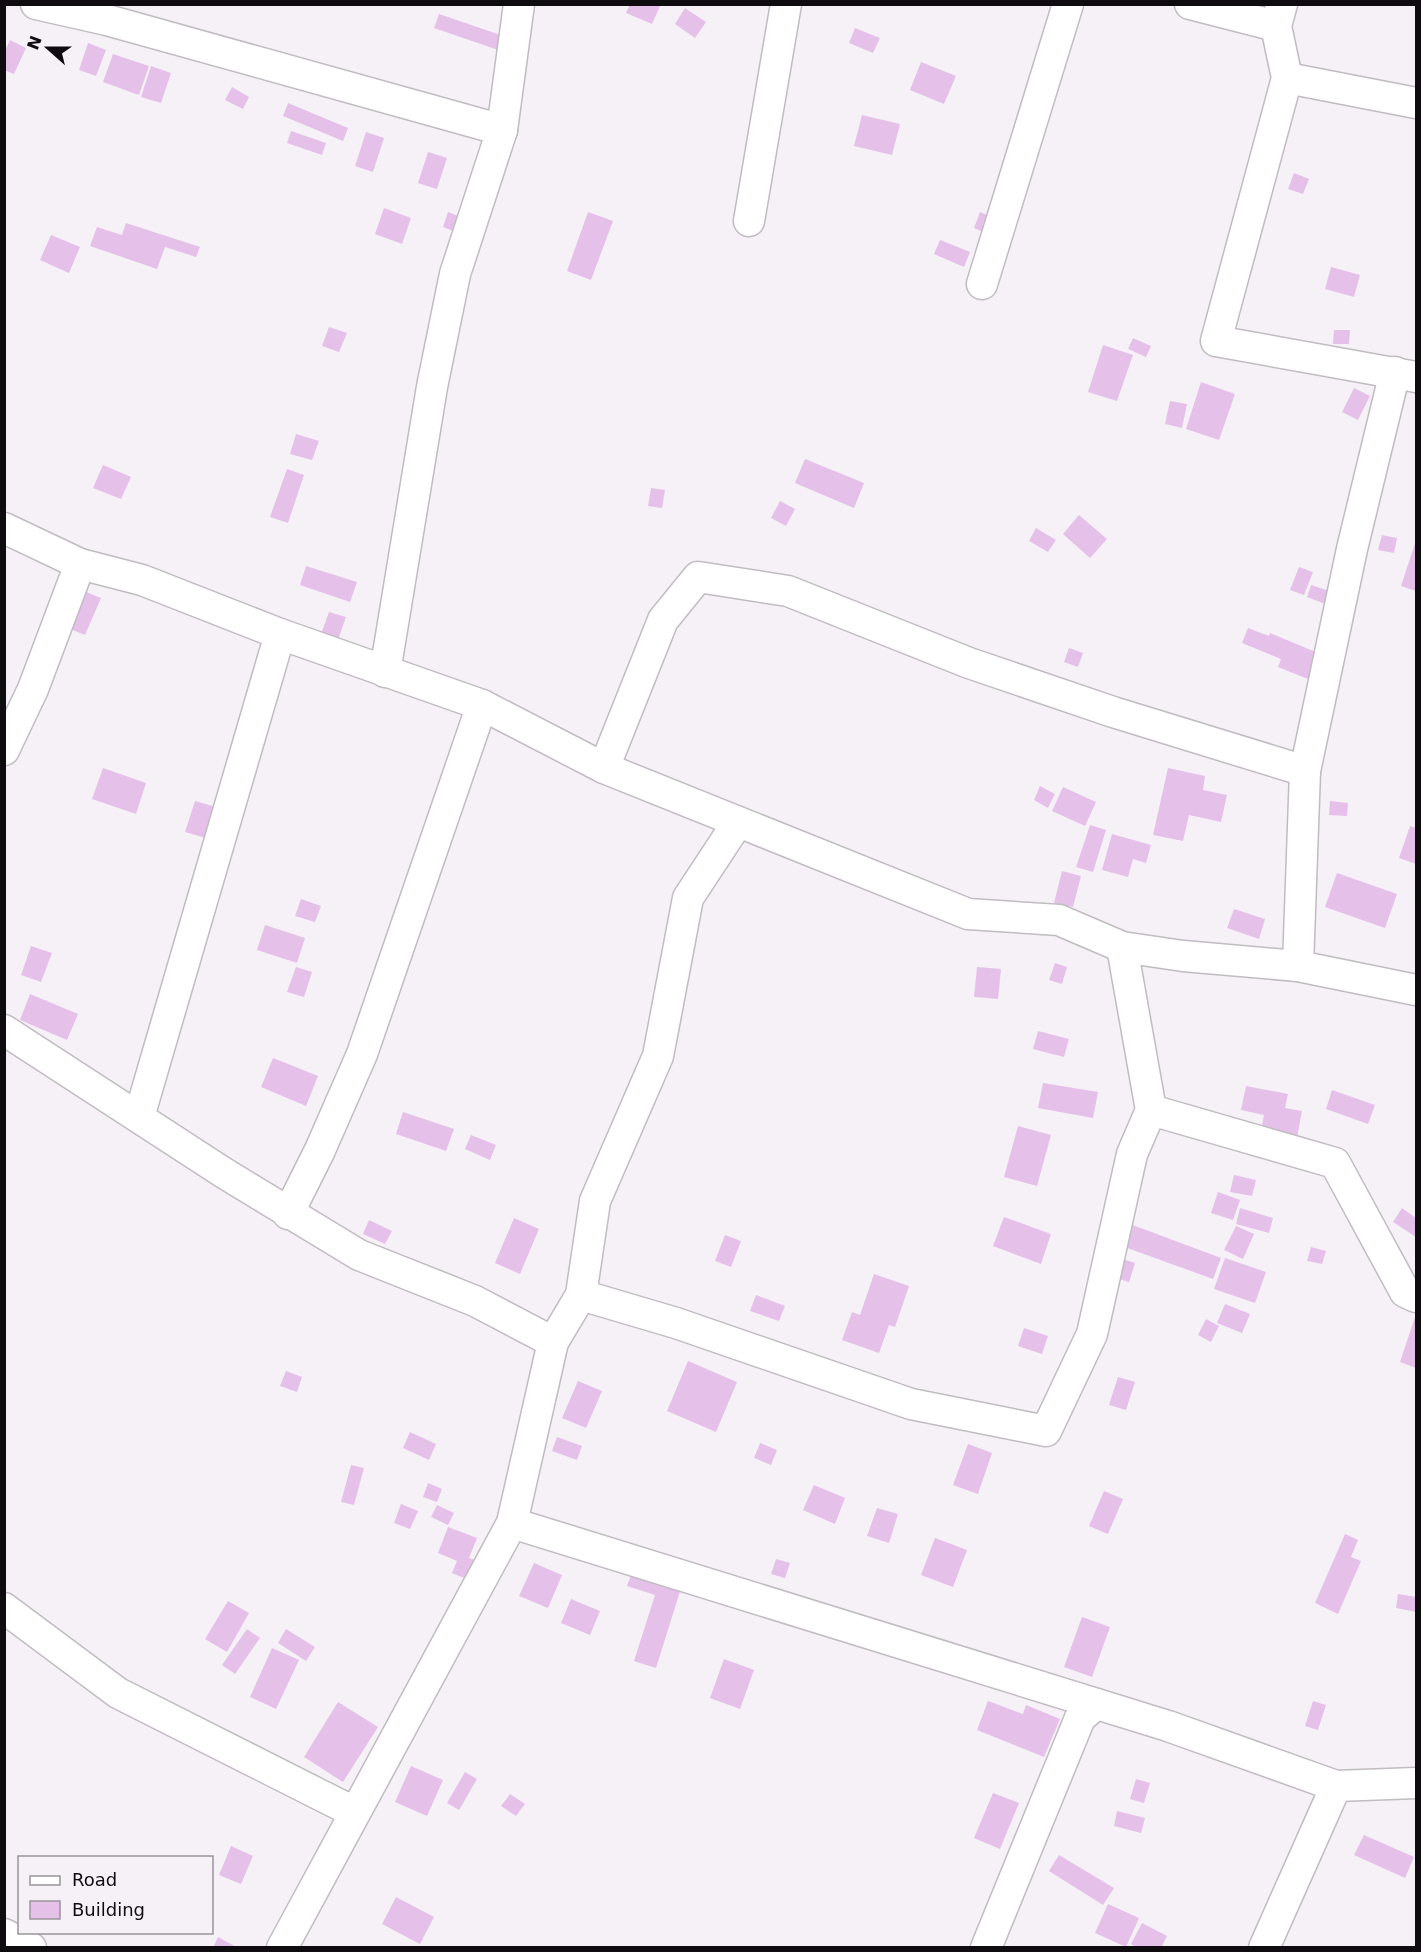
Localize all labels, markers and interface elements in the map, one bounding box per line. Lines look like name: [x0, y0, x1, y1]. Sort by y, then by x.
north arrow: [18, 18, 78, 78]
text: N: [23, 33, 46, 52]
legend: [18, 1856, 213, 1934]
text: Road: [72, 1869, 117, 1890]
text: Building: [72, 1899, 145, 1920]

